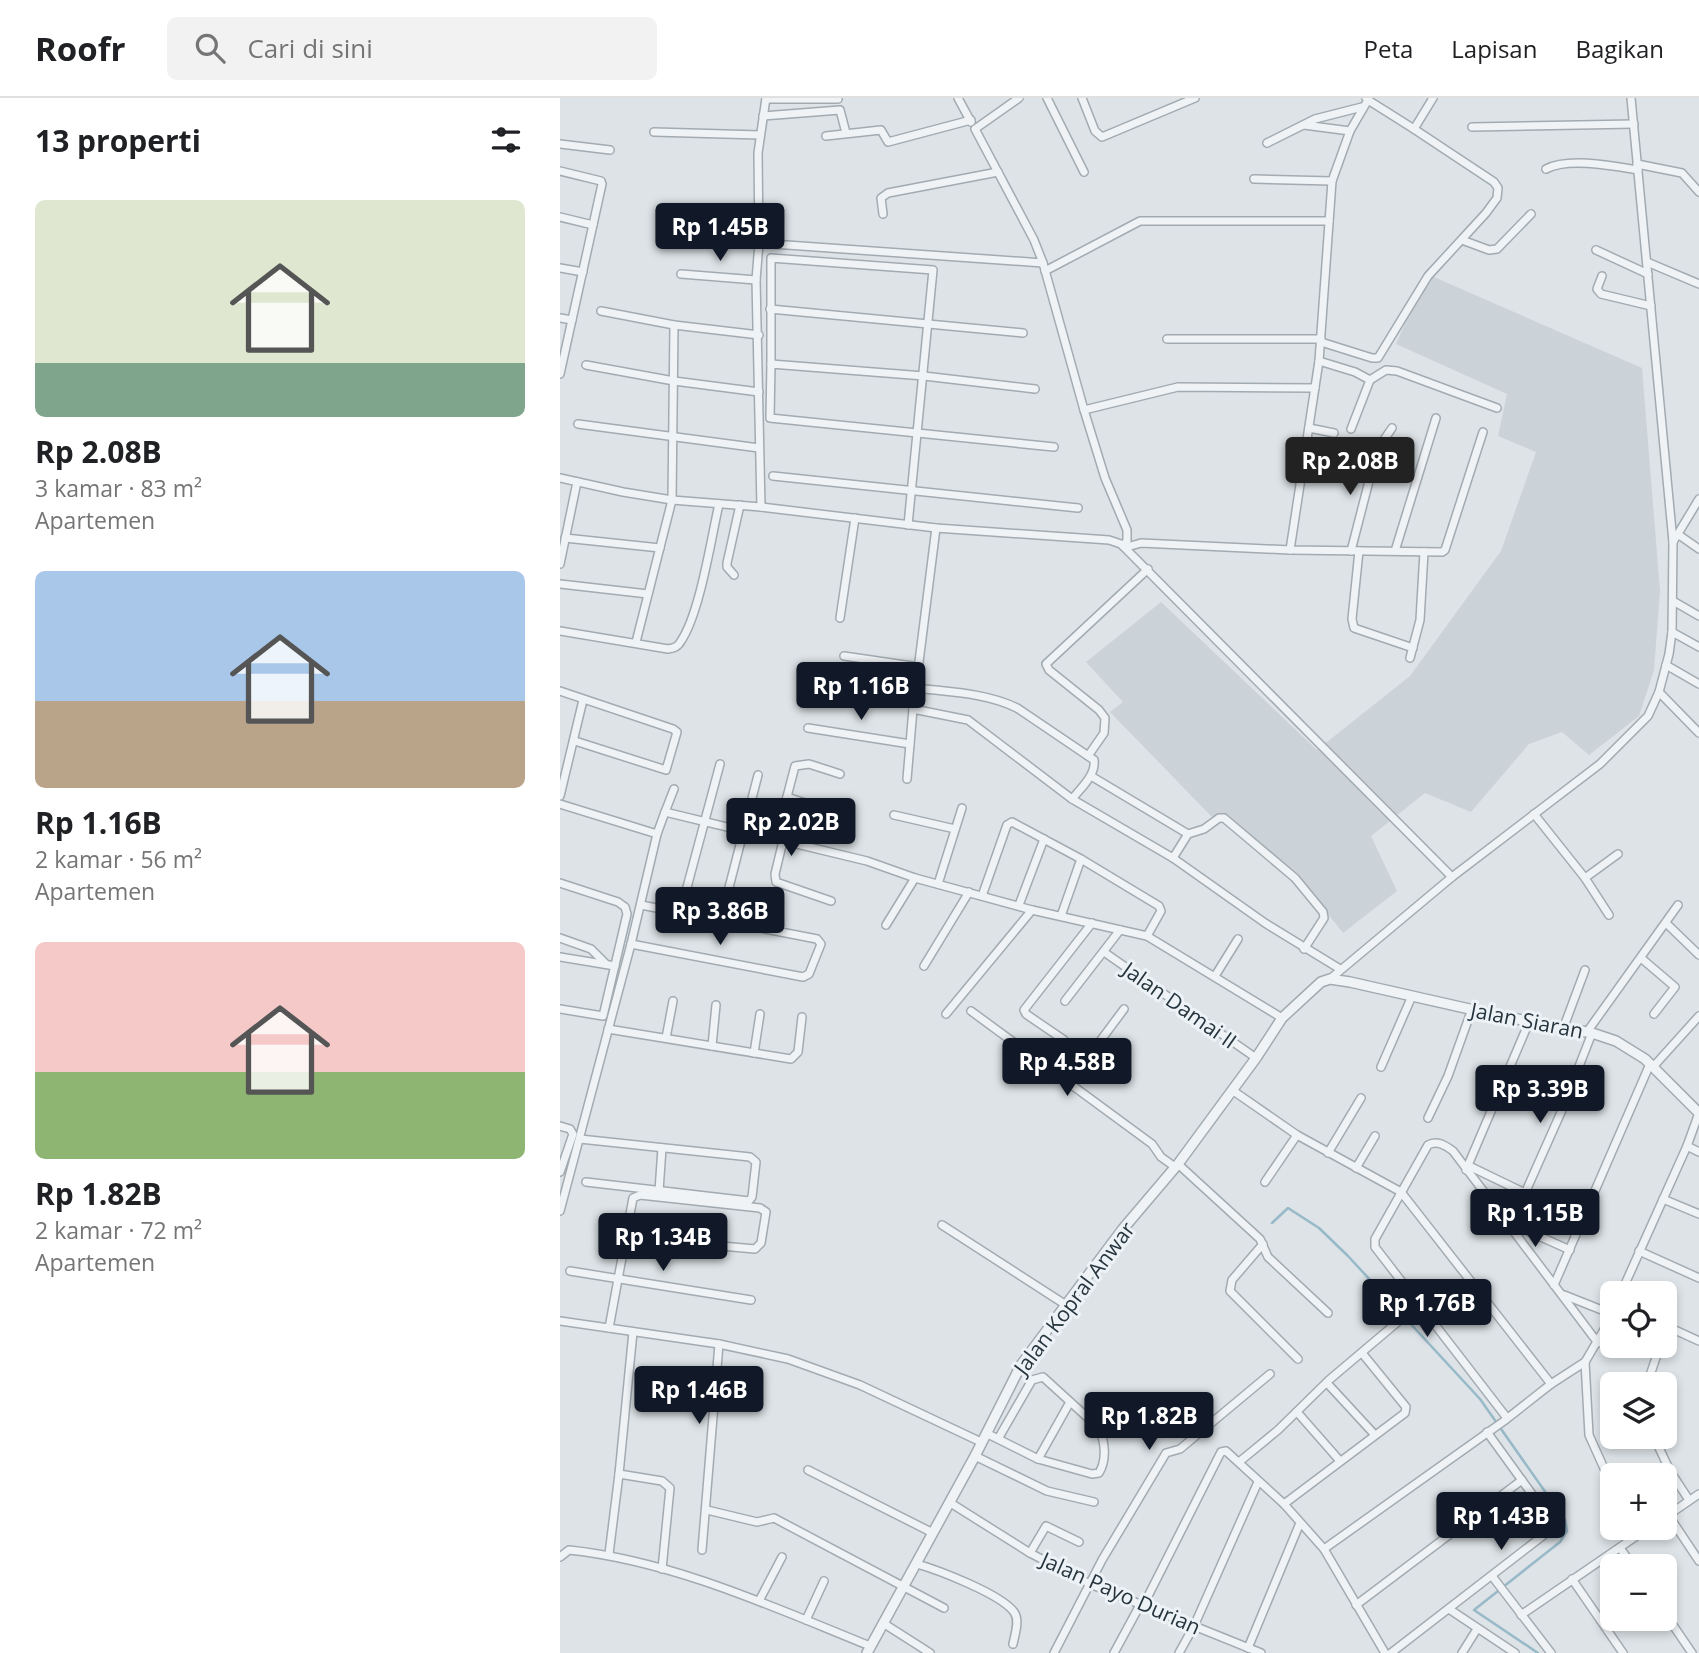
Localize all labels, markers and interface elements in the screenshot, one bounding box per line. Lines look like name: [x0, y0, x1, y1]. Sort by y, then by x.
search box: [167, 17, 657, 80]
text: Roofr: [35, 26, 125, 71]
icon: search: [191, 29, 229, 67]
text: Cari di sini: [247, 30, 373, 66]
text: Peta: [1363, 32, 1413, 65]
text: Lapisan: [1451, 32, 1537, 65]
text: Bagikan: [1575, 32, 1664, 65]
text: 13 properti: [35, 120, 201, 161]
icon: filters: [487, 121, 525, 159]
pin: Rp 1.45B: [648, 204, 792, 263]
text: Rp 1.45B: [671, 210, 769, 242]
icon: home: [217, 245, 343, 371]
text: Rp 2.08B: [35, 431, 162, 472]
pin: Rp 2.08B: [1278, 438, 1422, 497]
text: Rp 2.08B: [1301, 444, 1399, 476]
text: 3 kamar · 83 m²: [35, 472, 202, 504]
text: Apartemen: [35, 504, 155, 536]
icon: home: [217, 616, 343, 742]
pin: Rp 1.16B: [789, 662, 933, 722]
text: Rp 1.16B: [812, 669, 910, 701]
pin: Rp 2.02B: [719, 798, 863, 858]
text: Rp 1.16B: [35, 802, 162, 843]
text: Rp 2.02B: [742, 805, 840, 837]
text: 2 kamar · 56 m²: [35, 843, 202, 875]
text: Apartemen: [35, 875, 155, 907]
pin: Rp 3.86B: [648, 888, 792, 947]
text: Rp 3.86B: [671, 894, 769, 926]
street label: Jalan Damai II: [1116, 954, 1243, 1055]
icon: home: [217, 987, 343, 1113]
street label: Jalan Siaran: [1466, 995, 1586, 1045]
pin: Rp 4.58B: [995, 1038, 1139, 1098]
text: Rp 4.58B: [1018, 1045, 1116, 1077]
pin: Rp 3.39B: [1468, 1066, 1612, 1125]
text: Rp 3.39B: [1491, 1072, 1589, 1104]
text: Rp 1.82B: [35, 1173, 162, 1214]
pin: Rp 1.15B: [1463, 1190, 1607, 1249]
text: Rp 1.15B: [1486, 1196, 1584, 1228]
text: 2 kamar · 72 m²: [35, 1214, 202, 1246]
pin: Rp 1.34B: [591, 1214, 735, 1273]
street label: Jalan Kopral Anwar: [1006, 1216, 1141, 1382]
text: Rp 1.34B: [614, 1220, 712, 1252]
text: Apartemen: [35, 1246, 155, 1278]
pin: Rp 1.76B: [1355, 1280, 1499, 1339]
map controls: [1600, 1281, 1677, 1631]
button: locate: [1600, 1281, 1677, 1358]
text: Rp 1.76B: [1378, 1286, 1476, 1318]
pin: Rp 1.46B: [627, 1366, 771, 1426]
button: layers: [1600, 1372, 1677, 1449]
text: Rp 1.46B: [650, 1373, 748, 1405]
pin: Rp 1.82B: [1077, 1392, 1221, 1452]
text: Rp 1.82B: [1100, 1399, 1198, 1431]
button: +: [1600, 1463, 1677, 1540]
pin: Rp 1.43B: [1429, 1492, 1573, 1552]
text: Rp 1.43B: [1452, 1499, 1550, 1531]
street label: Jalan Payo Durian: [1035, 1544, 1205, 1641]
button: −: [1600, 1554, 1677, 1631]

